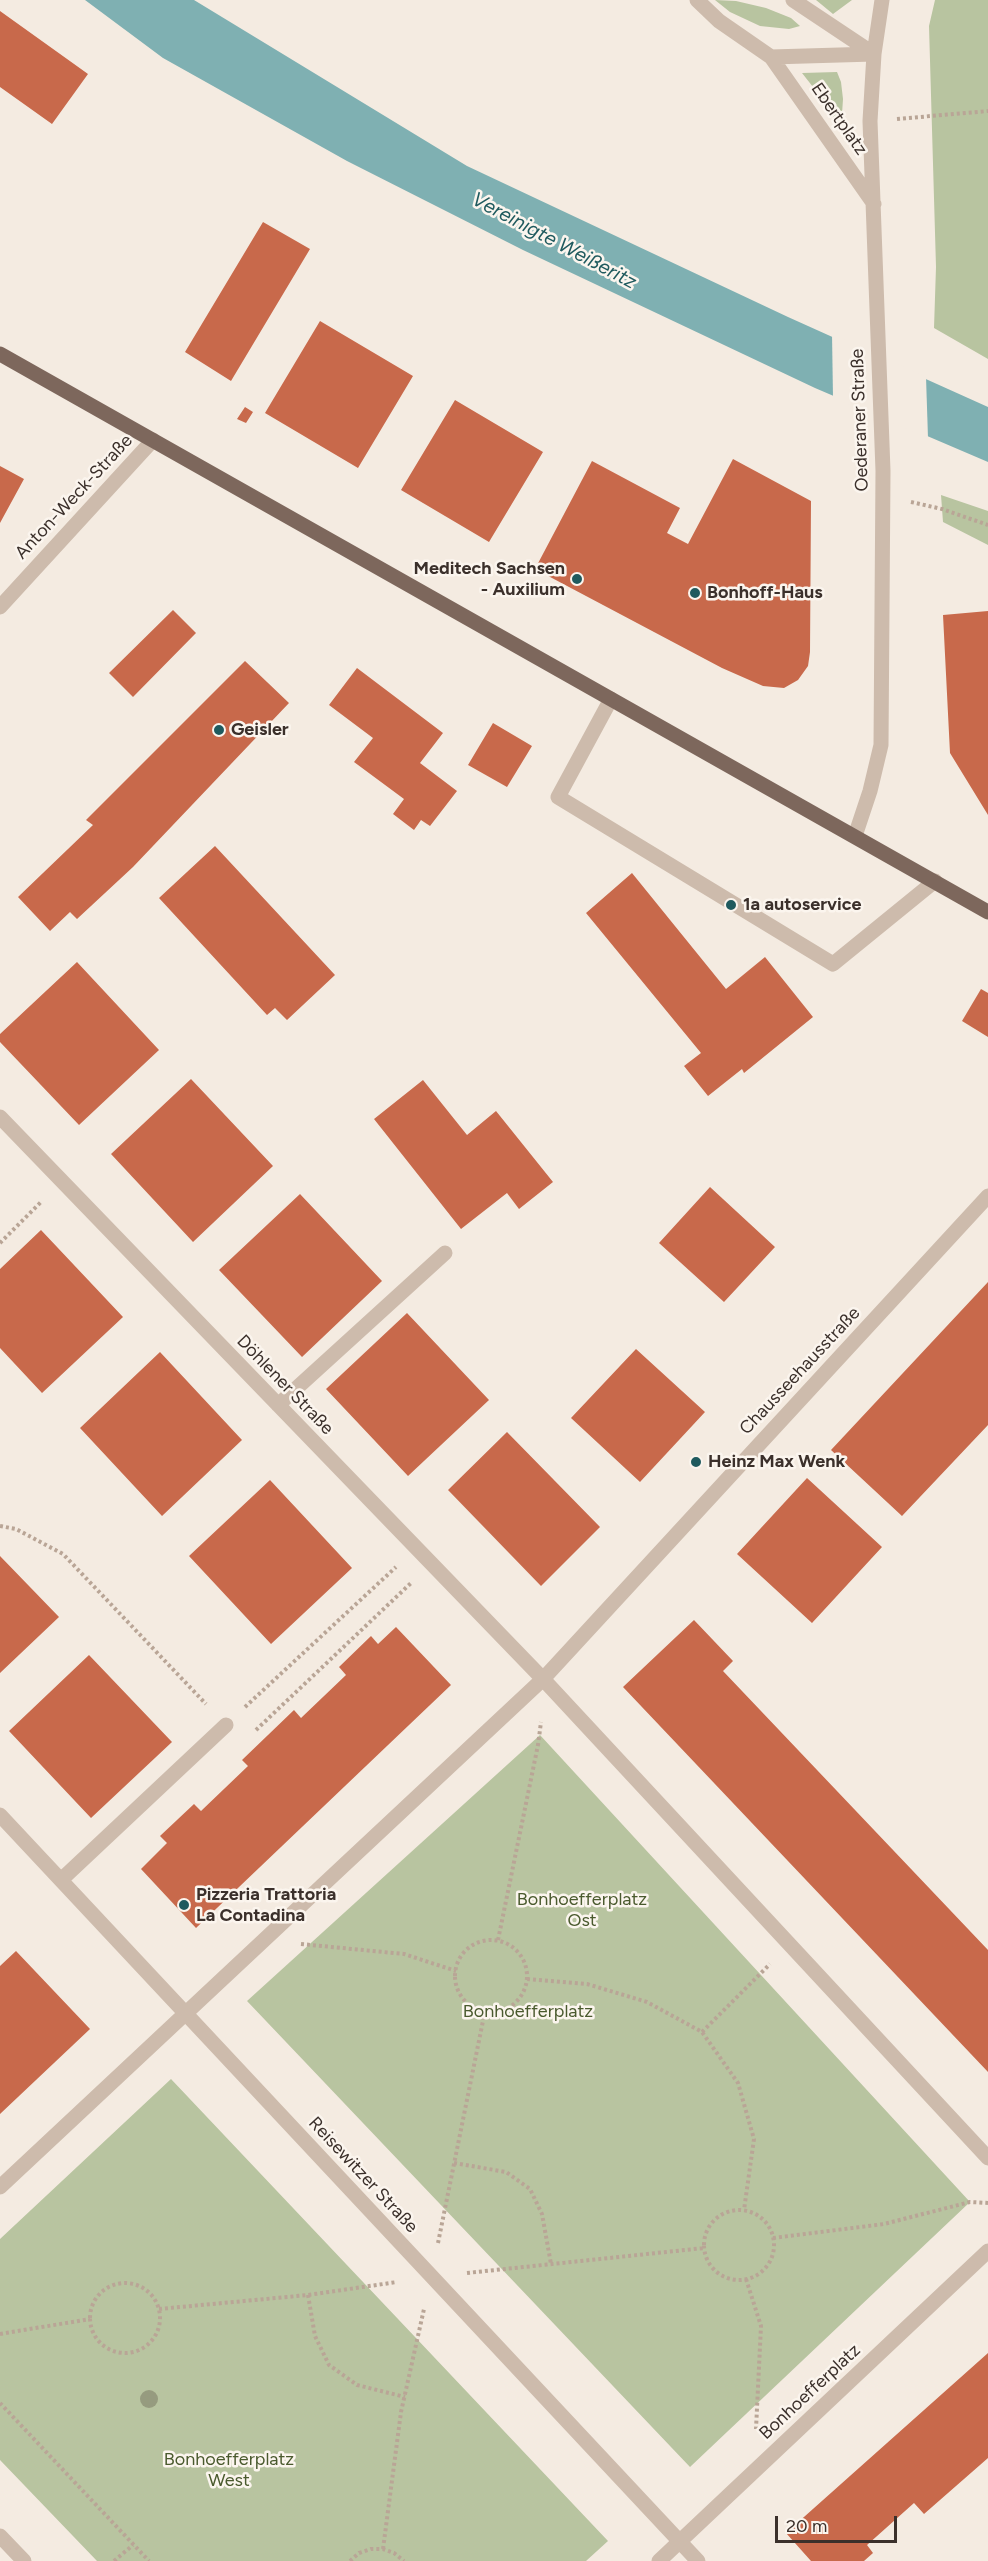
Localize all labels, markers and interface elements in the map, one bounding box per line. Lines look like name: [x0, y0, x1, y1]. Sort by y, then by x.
street label: Ebertplatz: [806, 79, 872, 159]
water label: Vereinigte Weißeritz: [468, 188, 640, 294]
street label: Oederaner Straße: [847, 348, 873, 492]
street label: Anton-Weck-Straße: [11, 430, 137, 564]
place label: Meditech Sachsen - Auxilium: [414, 558, 565, 600]
marker: Meditech Sachsen - Auxilium: [570, 572, 584, 586]
place label: Bonhoff-Haus: [707, 582, 823, 604]
marker: Bonhoff-Haus: [688, 586, 702, 600]
place label: Geisler: [231, 719, 289, 741]
marker: Geisler: [212, 723, 226, 737]
place label: 1a autoservice: [743, 894, 862, 916]
marker: 1a autoservice: [724, 898, 738, 912]
street label: Chausseehausstraße: [735, 1303, 865, 1439]
street label: Döhlener Straße: [232, 1331, 338, 1439]
place label: Heinz Max Wenk: [708, 1451, 845, 1473]
marker: Heinz Max Wenk: [689, 1455, 703, 1469]
place label: Pizzeria Trattoria La Contadina: [196, 1884, 336, 1926]
park label: Bonhoefferplatz Ost: [517, 1889, 647, 1932]
marker: Pizzeria Trattoria La Contadina: [177, 1898, 191, 1912]
park label: Bonhoefferplatz: [463, 2001, 593, 2023]
street label: Reisewitzer Straße: [304, 2113, 422, 2237]
street label: Bonhoefferplatz: [755, 2340, 865, 2444]
park label: Bonhoefferplatz West: [164, 2449, 294, 2492]
scale bar: [778, 2504, 900, 2542]
text: 20 m: [786, 2515, 827, 2537]

